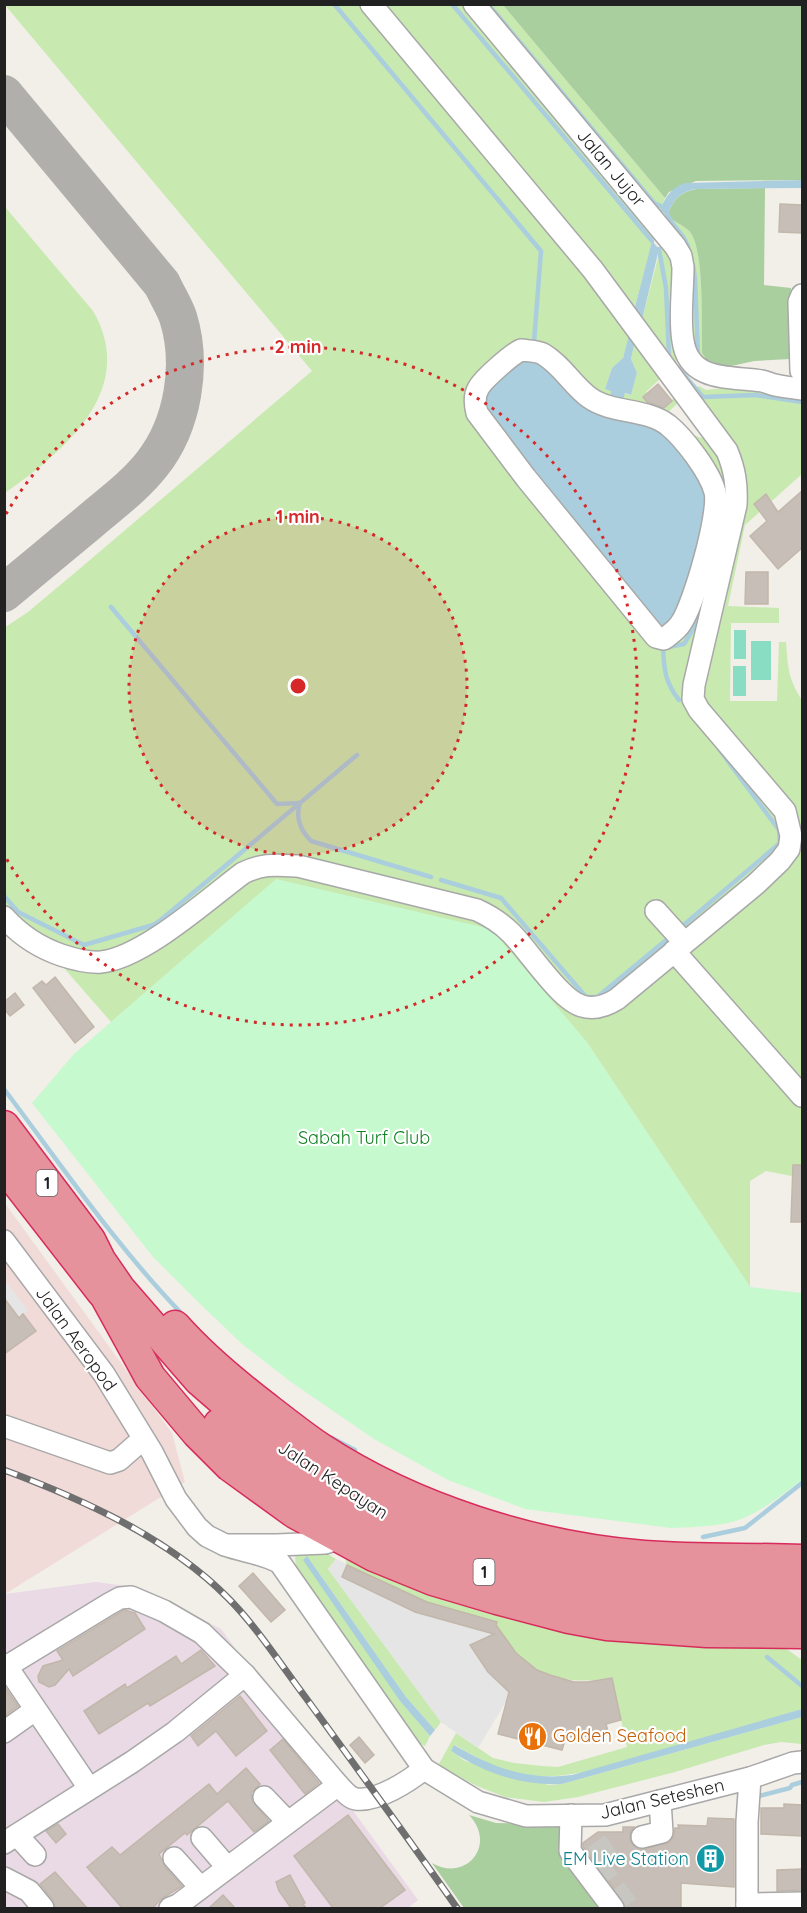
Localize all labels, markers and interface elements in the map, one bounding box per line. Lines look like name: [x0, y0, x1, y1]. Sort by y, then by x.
street label: Jalan Jujor: [572, 124, 651, 211]
text: 2 min: [275, 335, 321, 358]
text: 1 min: [276, 505, 320, 528]
centre of rings: [288, 676, 308, 696]
park label: Sabah Turf Club: [298, 1126, 430, 1149]
road number: 1: [36, 1170, 57, 1196]
street label: Jalan Aeropod: [31, 1282, 122, 1395]
street label: Jalan Kepayan: [274, 1435, 393, 1524]
road number: 1: [474, 1559, 494, 1585]
restaurant icon: Golden Seafood: [516, 1720, 548, 1752]
place label: Golden Seafood: [553, 1724, 686, 1747]
street label: Jalan Seteshen: [597, 1773, 726, 1824]
building icon: EM Live Station: [694, 1843, 726, 1875]
place label: EM Live Station: [563, 1847, 689, 1870]

